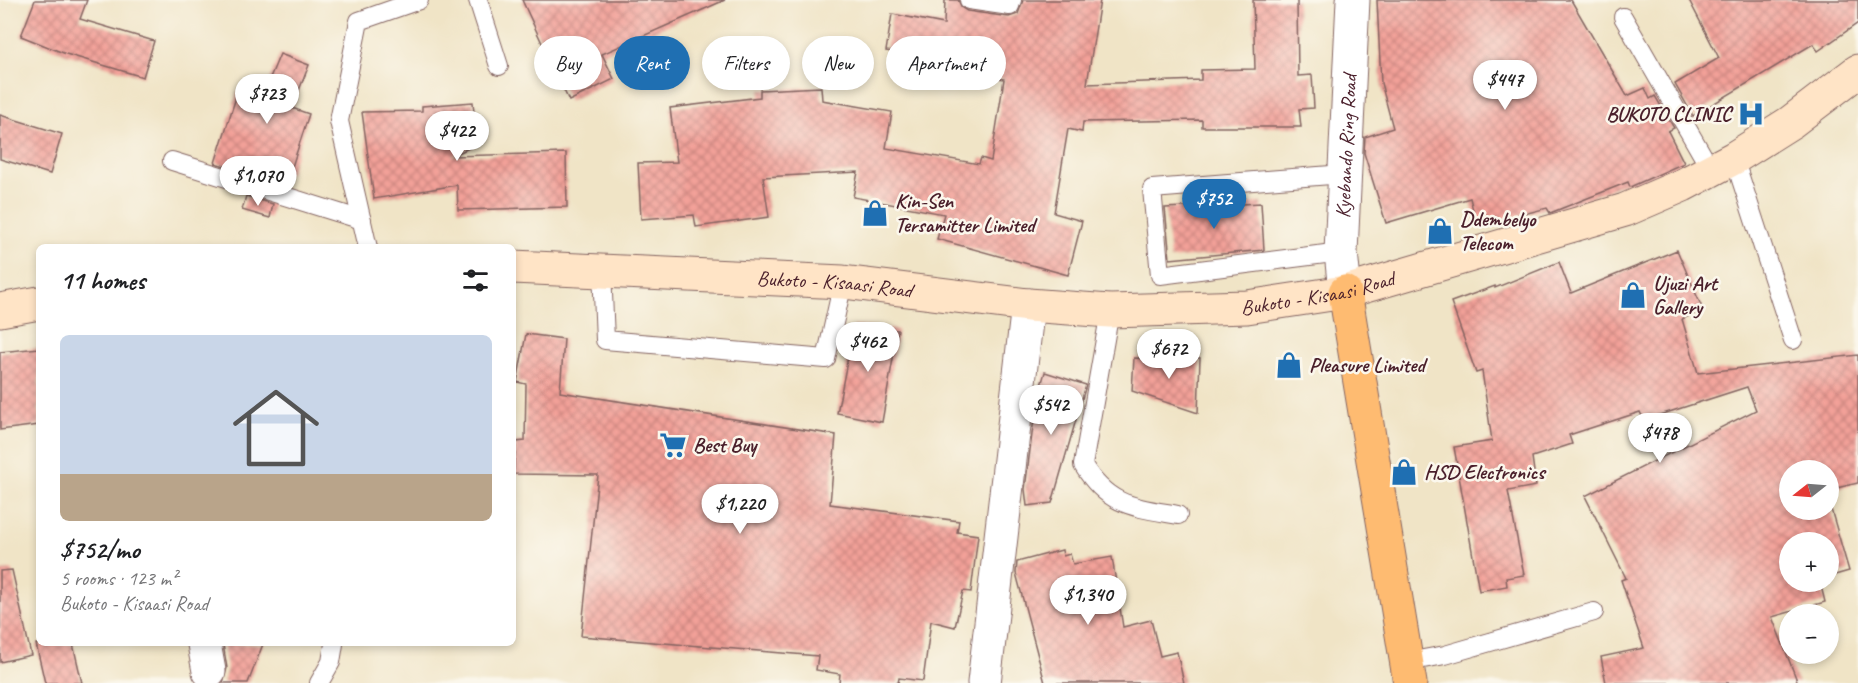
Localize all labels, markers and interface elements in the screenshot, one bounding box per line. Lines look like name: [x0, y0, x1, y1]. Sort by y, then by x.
chip: Buy: [534, 36, 602, 90]
chip: Rent: [614, 36, 690, 90]
chip: Filters: [702, 36, 790, 90]
chip: New: [802, 36, 874, 90]
chip: Apartment: [886, 36, 1006, 90]
pin: $447: [1469, 60, 1541, 111]
text: $447: [1487, 67, 1523, 92]
street label: Kyebando Ring Road: [1330, 70, 1363, 219]
pin: $723: [231, 74, 303, 125]
text: $723: [249, 81, 285, 106]
hospital icon: BUKOTO CLINIC: [1736, 99, 1766, 129]
place label: BUKOTO CLINIC: [1606, 101, 1734, 127]
pin: $422: [421, 111, 493, 162]
text: $422: [439, 118, 475, 143]
pin: $1,070: [209, 156, 307, 207]
text: $1,070: [234, 163, 282, 188]
pin: $752: [1178, 179, 1250, 230]
text: $752: [1196, 186, 1232, 211]
place label: Kin-Sen Tersamitter Limited: [895, 188, 1038, 238]
shop icon: Kin-Sen Tersamitter Limited: [860, 198, 890, 228]
place label: Ddembelyo Telecom: [1460, 206, 1537, 256]
shop icon: Ddembelyo Telecom: [1425, 216, 1455, 246]
text: 11 homes: [60, 264, 145, 297]
icon: filters: [459, 264, 492, 297]
street label: Bukoto - Kisaasi Road: [1241, 264, 1400, 320]
street label: Bukoto - Kisaasi Road: [756, 265, 916, 304]
place label: Ujuzi Art Gallery: [1653, 270, 1719, 320]
shop icon: Ujuzi Art Gallery: [1618, 280, 1648, 310]
pin: $462: [832, 322, 904, 373]
text: $462: [850, 329, 886, 354]
pin: $672: [1133, 329, 1205, 380]
text: $672: [1151, 336, 1187, 361]
shop icon: Pleasure Limited: [1274, 350, 1304, 380]
place label: Pleasure Limited: [1309, 352, 1428, 378]
icon: home: [222, 374, 330, 482]
pin: $542: [1015, 385, 1087, 436]
text: $542: [1033, 392, 1069, 417]
pin: $478: [1624, 413, 1696, 464]
text: $478: [1642, 420, 1678, 445]
supermarket icon: Best Buy: [658, 430, 688, 460]
place label: Best Buy: [693, 432, 759, 458]
shop icon: HSD Electronics: [1389, 457, 1419, 487]
place label: HSD Electronics: [1424, 459, 1547, 485]
north arrow: [1779, 460, 1839, 520]
map controls: [1779, 460, 1839, 664]
pin: $1,220: [691, 484, 789, 535]
text: $1,220: [716, 491, 764, 516]
button: +: [1779, 532, 1839, 592]
text: $752/mo: [60, 533, 140, 566]
text: 5 rooms · 123 m²: [60, 566, 177, 591]
pin: $1,340: [1039, 575, 1137, 626]
text: $1,340: [1064, 582, 1112, 607]
text: Bukoto - Kisaasi Road: [60, 591, 208, 616]
button: −: [1779, 604, 1839, 664]

